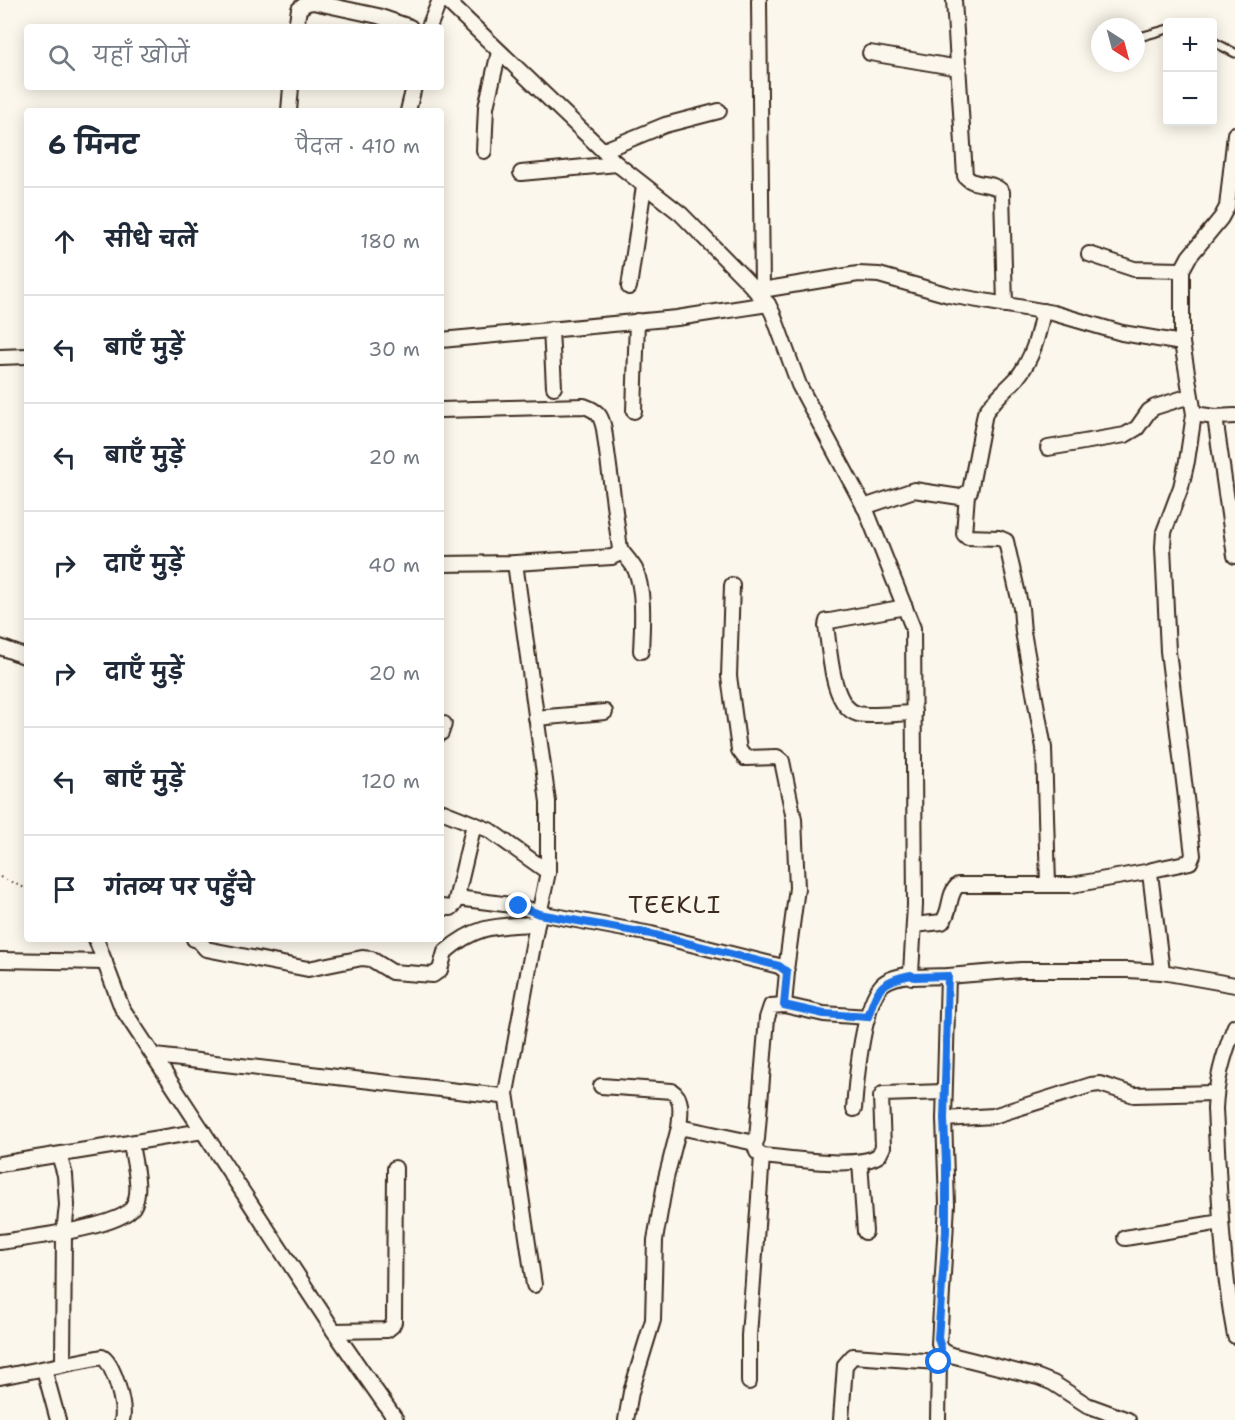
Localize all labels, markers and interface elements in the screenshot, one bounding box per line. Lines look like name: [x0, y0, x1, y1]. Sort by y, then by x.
north arrow: [1091, 18, 1145, 72]
map controls: [1163, 18, 1217, 126]
button: +: [1163, 18, 1217, 72]
search box: [24, 24, 444, 90]
icon: search: [45, 41, 78, 74]
text: यहाँ खोजें: [93, 41, 189, 70]
button: −: [1163, 72, 1217, 126]
text: 6 मिनट: [48, 127, 138, 162]
text: पैदल · 410 m: [296, 133, 420, 159]
icon: ahead: [48, 225, 81, 258]
text: सीधे चलें: [105, 225, 197, 254]
text: 180 m: [360, 228, 420, 254]
icon: left: [48, 333, 81, 366]
text: बाएँ मुड़ें: [105, 333, 184, 362]
text: 30 m: [368, 336, 420, 362]
icon: left: [48, 441, 81, 474]
text: बाएँ मुड़ें: [105, 441, 184, 470]
text: 20 m: [369, 444, 420, 470]
icon: right: [48, 549, 81, 582]
text: दाएँ मुड़ें: [105, 549, 184, 578]
text: 40 m: [368, 552, 420, 578]
icon: right: [48, 657, 81, 690]
text: दाएँ मुड़ें: [105, 657, 184, 686]
text: 20 m: [369, 660, 420, 686]
icon: left: [48, 765, 81, 798]
text: बाएँ मुड़ें: [105, 765, 184, 794]
text: 120 m: [361, 768, 420, 794]
icon: arrive: [48, 873, 81, 906]
text: गंतव्य पर पहुँचे: [105, 873, 254, 902]
district label: TEEKLI: [628, 889, 722, 921]
route end: [505, 892, 531, 918]
route start: [925, 1348, 951, 1374]

